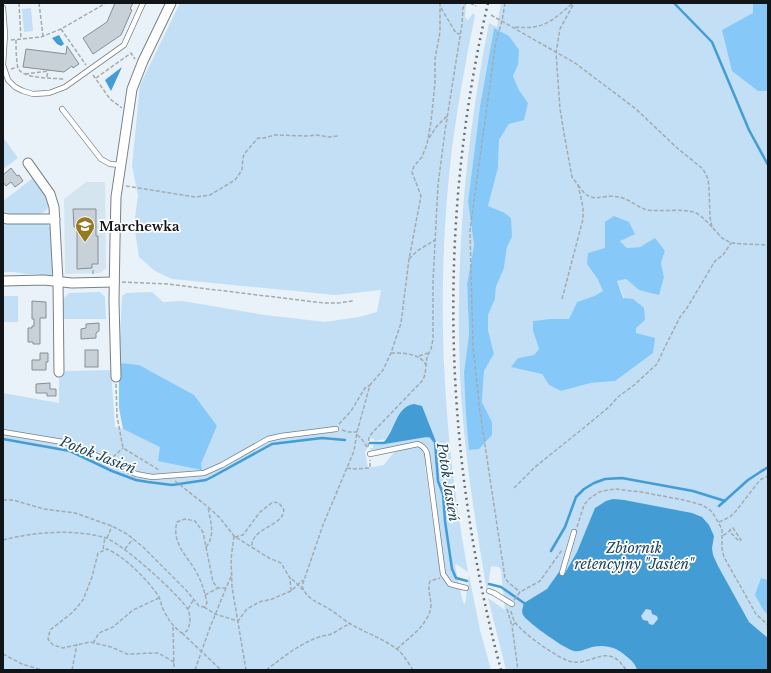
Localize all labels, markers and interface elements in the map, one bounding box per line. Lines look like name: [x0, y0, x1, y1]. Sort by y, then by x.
school or university icon: Marchewka: [74, 215, 96, 243]
place label: Marchewka: [99, 218, 180, 235]
water label: Potok Jasień: [57, 432, 139, 478]
water label: Potok Jasień: [433, 440, 463, 523]
water label: Zbiornik retencyjny "Jasień": [574, 539, 695, 573]

